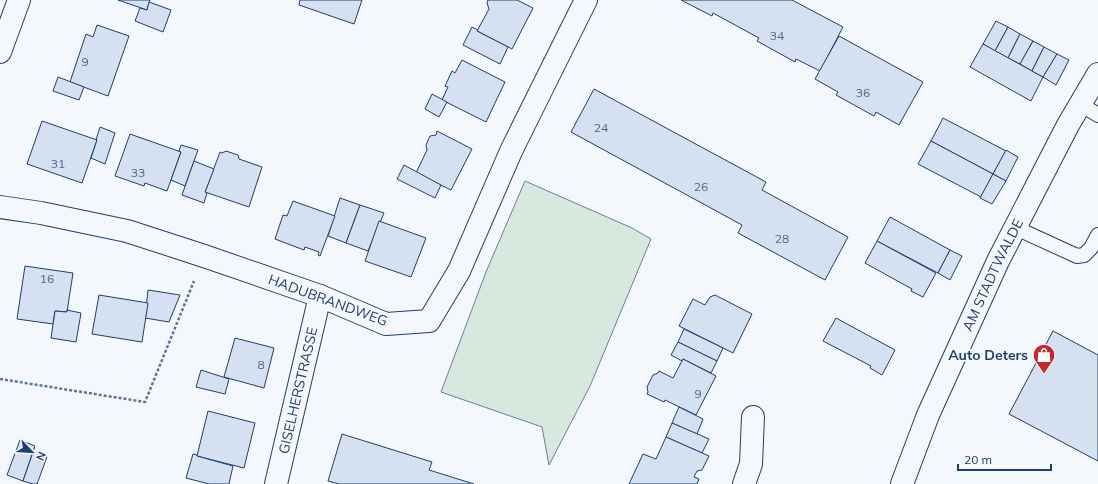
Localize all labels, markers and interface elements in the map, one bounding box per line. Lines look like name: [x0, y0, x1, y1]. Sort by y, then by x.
house number: 34: [770, 28, 784, 43]
house number: 9: [81, 54, 89, 69]
house number: 36: [856, 85, 870, 100]
house number: 24: [594, 120, 608, 135]
house number: 31: [51, 156, 65, 171]
house number: 33: [131, 165, 145, 180]
house number: 26: [694, 179, 708, 194]
street label: AM STADTWALDE: [958, 216, 1027, 334]
house number: 28: [775, 231, 789, 246]
street label: HADUBRANDWEG: [266, 270, 390, 330]
house number: 16: [40, 271, 54, 286]
street label: GISELHERSTRASSE: [274, 325, 321, 456]
shop icon: Auto Deters: [1031, 342, 1057, 375]
place label: Auto Deters: [948, 346, 1028, 364]
house number: 8: [257, 357, 265, 372]
house number: 9: [694, 386, 702, 401]
north arrow: [12, 432, 52, 472]
scale bar: [958, 446, 1051, 472]
text: N: [33, 450, 49, 463]
text: 20 m: [964, 452, 992, 467]

